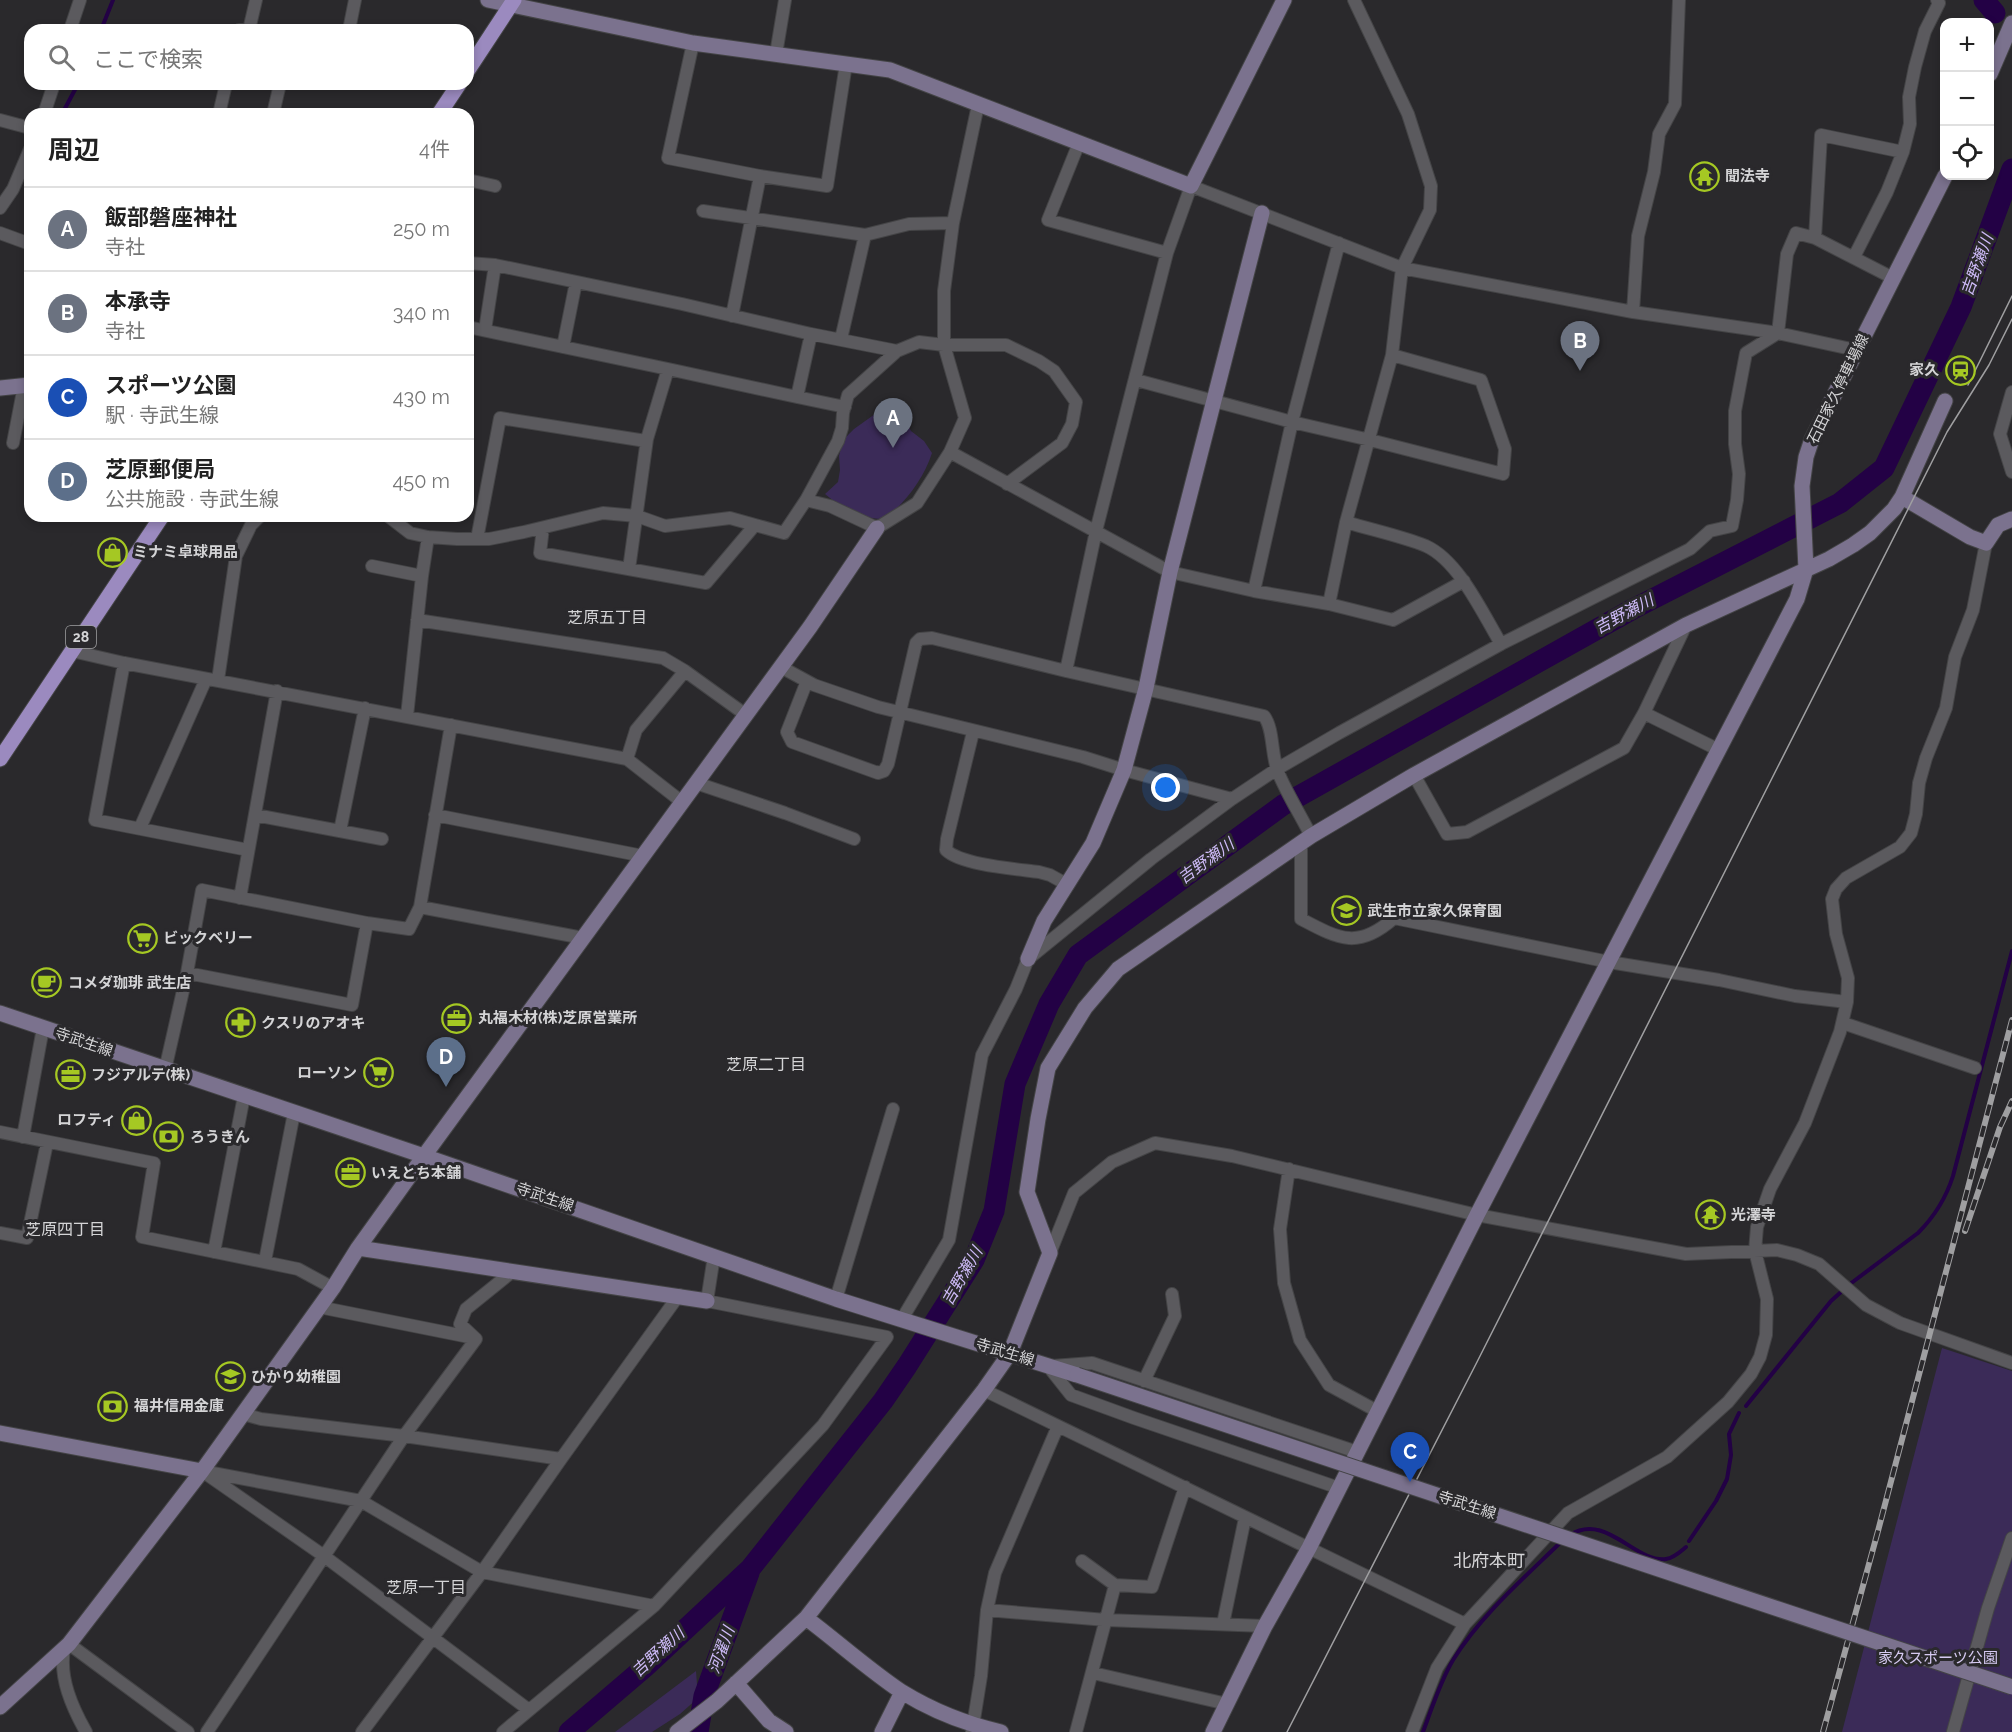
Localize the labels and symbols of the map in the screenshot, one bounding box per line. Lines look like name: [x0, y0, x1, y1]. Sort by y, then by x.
temple icon: 聞法寺: [1688, 160, 1720, 192]
place label: 聞法寺: [1725, 167, 1770, 185]
water label: 吉野瀬川: [1957, 230, 1998, 298]
pin: B: [1560, 322, 1600, 371]
street label: 石田家久停車場線: [1804, 331, 1872, 447]
station icon: 家久: [1944, 354, 1976, 386]
place label: 家久: [1909, 361, 1939, 379]
pin: A: [874, 398, 912, 448]
shop icon: ミナミ卓球用品: [96, 536, 128, 568]
place label: ミナミ卓球用品: [133, 543, 238, 561]
water label: 吉野瀬川: [1591, 590, 1658, 637]
district label: 芝原五丁目: [567, 608, 647, 627]
road number: 28: [66, 626, 96, 648]
your location: [1151, 773, 1180, 802]
water label: 吉野瀬川: [1175, 833, 1239, 887]
school or university icon: 武生市立家久保育園: [1330, 895, 1362, 927]
place label: 武生市立家久保育園: [1367, 902, 1502, 920]
supermarket icon: ビックベリー: [126, 922, 158, 954]
place label: ビックベリー: [163, 929, 253, 947]
cafe icon: コメダ珈琲 武生店: [31, 967, 63, 999]
place label: コメダ珈琲 武生店: [68, 974, 192, 992]
office icon: 丸福木材(株)芝原営業所: [441, 1002, 473, 1034]
pharmacy icon: クスリのアオキ: [224, 1007, 256, 1039]
place label: 丸福木材(株)芝原営業所: [478, 1009, 637, 1027]
place label: クスリのアオキ: [261, 1014, 366, 1032]
street label: 寺武生線: [53, 1024, 115, 1060]
pin: D: [426, 1038, 466, 1087]
district label: 芝原二丁目: [726, 1055, 806, 1074]
supermarket icon: ローソン: [362, 1057, 394, 1089]
office icon: フジアルテ(株): [54, 1059, 86, 1091]
place label: ローソン: [297, 1064, 357, 1082]
place label: フジアルテ(株): [91, 1066, 191, 1084]
shop icon: ロフティ: [121, 1104, 153, 1136]
place label: ロフティ: [57, 1111, 116, 1129]
bank icon: ろうきん: [153, 1121, 185, 1153]
place label: ろうきん: [190, 1128, 250, 1146]
office icon: いえとち本舗: [334, 1157, 366, 1189]
place label: いえとち本舗: [371, 1164, 461, 1182]
street label: 寺武生線: [514, 1179, 576, 1215]
temple icon: 光澤寺: [1694, 1199, 1726, 1231]
place label: 光澤寺: [1731, 1206, 1776, 1224]
district label: 芝原四丁目: [25, 1220, 105, 1239]
water label: 吉野瀬川: [938, 1242, 987, 1308]
street label: 寺武生線: [974, 1335, 1036, 1369]
school or university icon: ひかり幼稚園: [214, 1361, 246, 1393]
place label: ひかり幼稚園: [251, 1368, 341, 1386]
bank icon: 福井信用金庫: [97, 1390, 129, 1422]
place label: 福井信用金庫: [133, 1397, 224, 1415]
pin: C: [1390, 1432, 1430, 1482]
street label: 寺武生線: [1436, 1487, 1498, 1523]
district label: 北府本町: [1453, 1550, 1525, 1571]
district label: 芝原一丁目: [386, 1578, 466, 1597]
water label: 吉野瀬川: [628, 1622, 690, 1680]
water label: 河濯川: [704, 1622, 739, 1676]
park label: 家久スポーツ公園: [1878, 1649, 1998, 1667]

